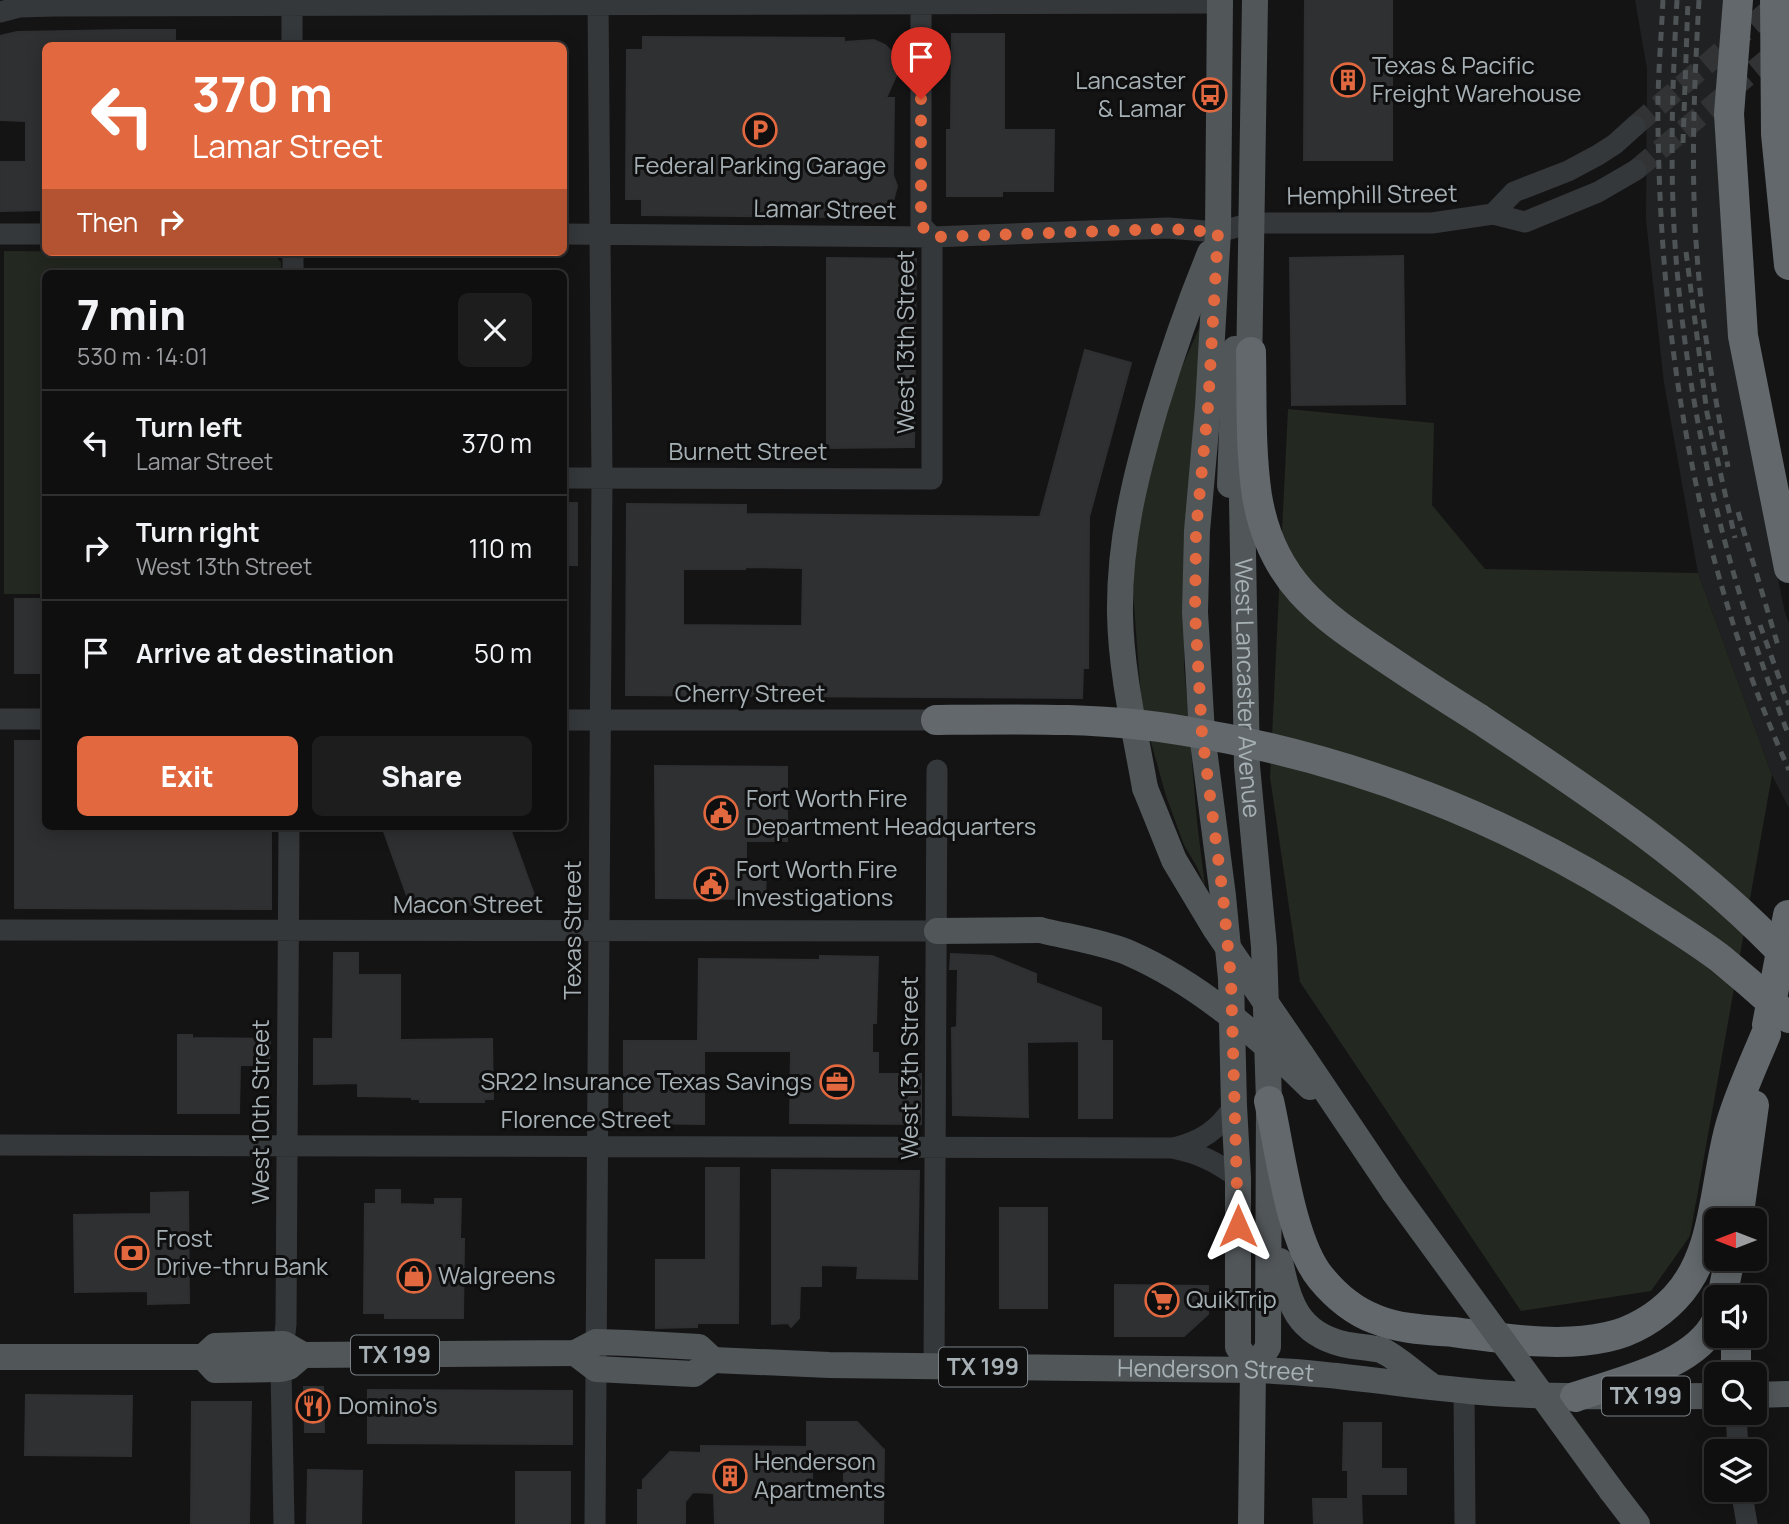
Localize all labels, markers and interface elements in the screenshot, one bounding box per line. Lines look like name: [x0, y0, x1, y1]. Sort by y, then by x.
pin: [891, 27, 951, 99]
icon: arrive: [902, 38, 940, 76]
place label: Texas & Pacific Freight Warehouse: [1372, 48, 1582, 109]
text: 370 m: [192, 60, 333, 127]
building icon: Texas & Pacific Freight Warehouse: [1329, 61, 1367, 99]
place label: Lancaster & Lamar: [1075, 63, 1186, 124]
icon: left: [77, 70, 168, 161]
bus stop icon: Lancaster & Lamar: [1191, 76, 1229, 114]
parking icon: Federal Parking Garage: [741, 111, 779, 149]
text: Lamar Street: [192, 124, 383, 168]
place label: Federal Parking Garage: [634, 148, 886, 181]
street label: Hemphill Street: [1286, 176, 1458, 211]
street label: Lamar Street: [753, 191, 897, 226]
icon: right: [152, 203, 190, 241]
text: Then: [77, 204, 138, 240]
street label: West 13th Street: [888, 250, 921, 434]
text: 7 min: [77, 285, 186, 343]
button: close: [458, 293, 532, 367]
text: 530 m · 14:01: [77, 340, 208, 372]
text: Turn left: [136, 409, 243, 445]
icon: left: [77, 424, 115, 462]
text: 370 m: [461, 425, 532, 461]
street label: Burnett Street: [669, 434, 827, 467]
text: Lamar Street: [136, 445, 273, 477]
text: Turn right: [136, 514, 260, 550]
icon: right: [77, 529, 115, 567]
text: 110 m: [469, 530, 532, 566]
text: West 13th Street: [136, 550, 312, 582]
street label: West Lancaster Avenue: [1228, 558, 1270, 819]
icon: arrive: [77, 634, 115, 672]
text: Arrive at destination: [136, 635, 394, 671]
text: 50 m: [474, 635, 532, 671]
street label: Cherry Street: [675, 676, 825, 709]
button: Exit: [77, 736, 298, 816]
button: Share: [312, 736, 532, 816]
place label: Fort Worth Fire Department Headquarters: [746, 781, 1036, 842]
public building icon: Fort Worth Fire Department Headquarters: [702, 794, 740, 832]
place label: Fort Worth Fire Investigations: [736, 852, 898, 913]
street label: Texas Street: [555, 860, 588, 1000]
public building icon: Fort Worth Fire Investigations: [692, 865, 730, 903]
street label: Macon Street: [393, 887, 543, 920]
street label: West 13th Street: [892, 976, 925, 1160]
street label: West 10th Street: [243, 1019, 276, 1205]
office icon: SR22 Insurance Texas Savings: [818, 1063, 856, 1101]
place label: SR22 Insurance Texas Savings: [480, 1064, 812, 1097]
street label: Florence Street: [501, 1102, 671, 1135]
position arrow: [1201, 1189, 1275, 1263]
north arrow: [1704, 1208, 1768, 1270]
map controls: [1704, 1208, 1767, 1502]
place label: Frost Drive-thru Bank: [156, 1221, 329, 1282]
bank icon: Frost Drive-thru Bank: [113, 1234, 151, 1272]
shop icon: Walgreens: [395, 1257, 433, 1295]
place label: Walgreens: [438, 1258, 555, 1291]
supermarket icon: QuikTrip: [1143, 1281, 1181, 1319]
place label: QuikTrip: [1186, 1282, 1277, 1315]
button: sound: [1704, 1285, 1767, 1348]
road number: TX 199: [351, 1336, 439, 1374]
road number: TX 199: [939, 1348, 1027, 1386]
street label: Henderson Street: [1117, 1350, 1316, 1389]
button: search: [1704, 1362, 1767, 1425]
road number: TX 199: [1602, 1376, 1690, 1415]
restaurant icon: Domino's: [294, 1387, 332, 1425]
place label: Domino's: [338, 1388, 438, 1421]
button: layers: [1704, 1439, 1767, 1502]
place label: Henderson Apartments: [754, 1444, 885, 1505]
building icon: Henderson Apartments: [711, 1457, 749, 1495]

